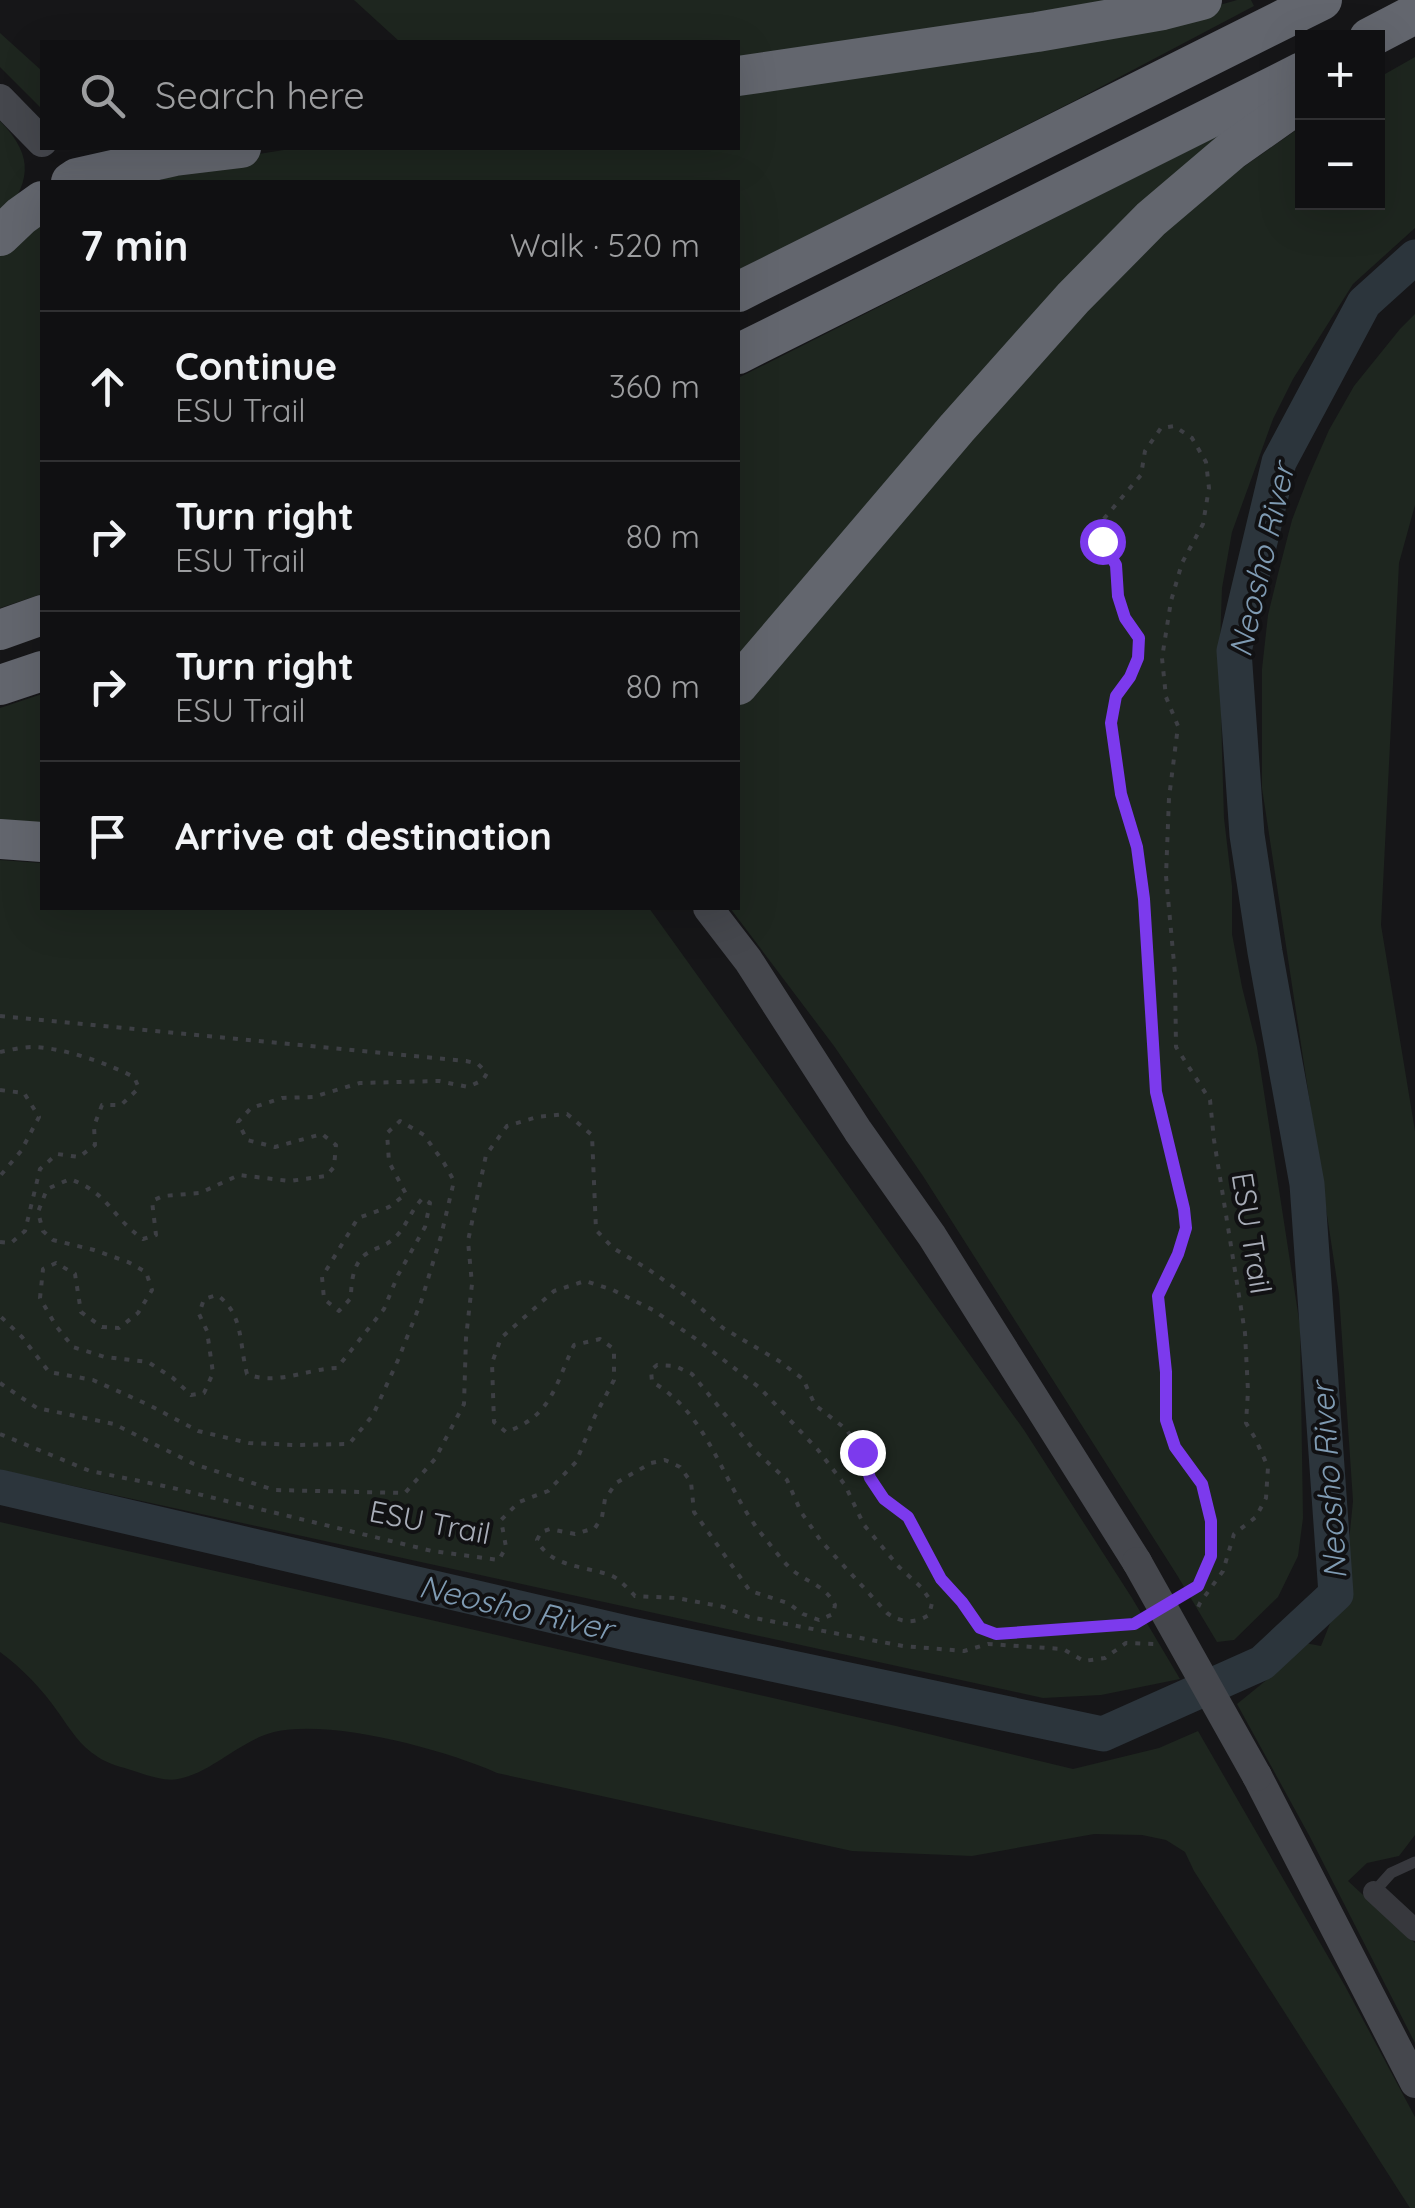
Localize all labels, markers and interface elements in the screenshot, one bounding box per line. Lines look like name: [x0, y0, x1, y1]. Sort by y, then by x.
map controls: [1295, 30, 1385, 210]
button: +: [1295, 30, 1385, 120]
search box: [40, 40, 740, 150]
icon: search: [75, 68, 130, 123]
text: Search here: [155, 71, 365, 119]
button: −: [1295, 120, 1385, 210]
text: 7 min: [80, 219, 189, 272]
text: Walk · 520 m: [510, 225, 700, 265]
text: Continue: [175, 342, 337, 390]
icon: ahead: [80, 359, 135, 414]
text: 360 m: [609, 366, 700, 406]
text: ESU Trail: [175, 390, 306, 430]
water label: Neosho River: [1219, 456, 1304, 661]
text: Turn right: [175, 492, 354, 540]
icon: right: [80, 509, 135, 564]
text: 80 m: [626, 516, 700, 556]
route start: [1080, 519, 1126, 565]
text: ESU Trail: [175, 540, 306, 580]
text: Turn right: [175, 642, 354, 690]
icon: right: [80, 659, 135, 714]
text: 80 m: [626, 666, 700, 706]
text: ESU Trail: [175, 690, 306, 730]
icon: arrive: [80, 809, 135, 864]
text: Arrive at destination: [175, 812, 552, 860]
street label: ESU Trail: [1224, 1170, 1280, 1296]
water label: Neosho River: [1301, 1377, 1355, 1581]
route end: [840, 1430, 886, 1476]
street label: ESU Trail: [366, 1492, 494, 1552]
water label: Neosho River: [415, 1565, 620, 1650]

